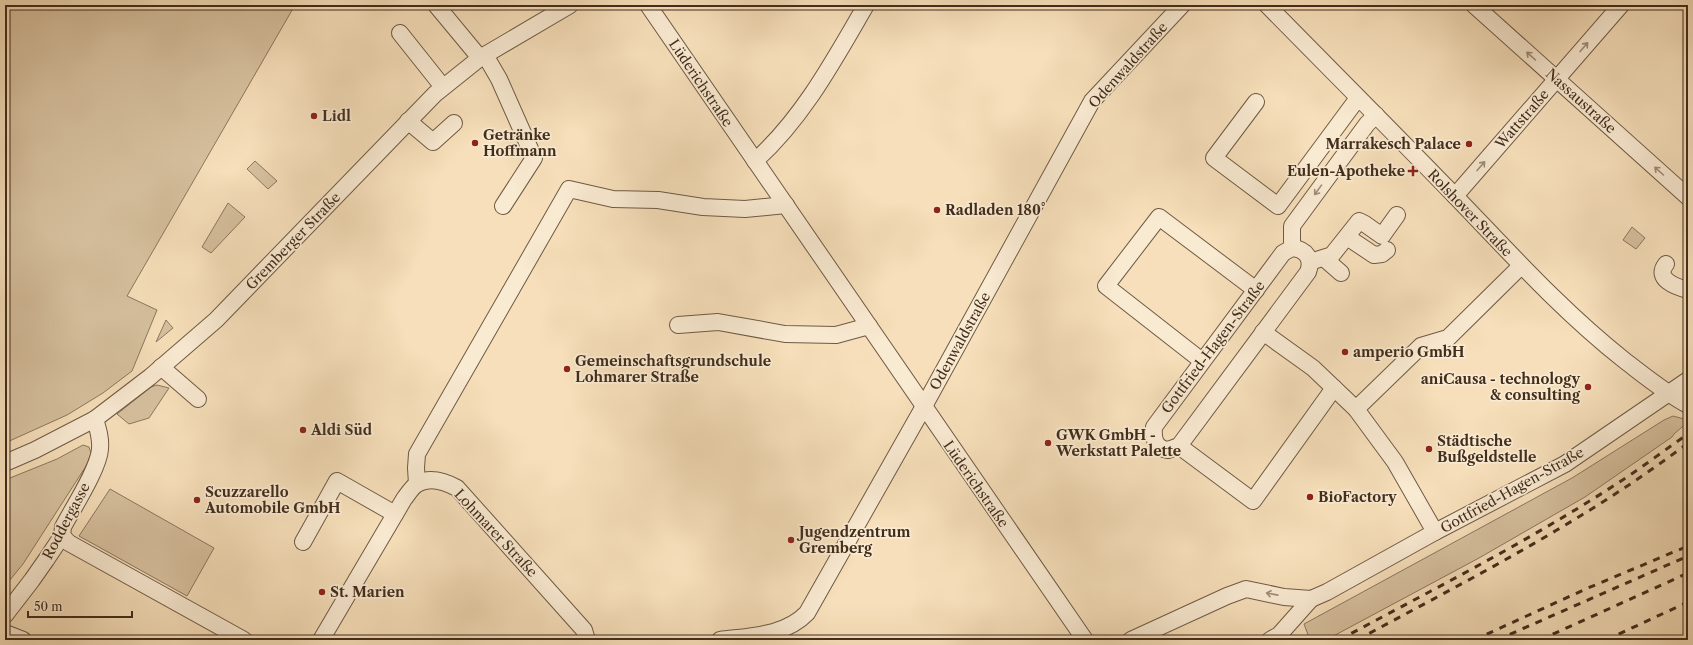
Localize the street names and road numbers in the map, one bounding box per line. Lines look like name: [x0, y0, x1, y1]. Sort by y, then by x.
street label: Odenwaldstraße: [1085, 18, 1171, 112]
street label: Lüderichstraße: [665, 36, 737, 130]
street label: Nassaustraße: [1542, 65, 1620, 137]
street label: Wattstraße: [1491, 85, 1553, 153]
street label: Rolshover Straße: [1424, 166, 1516, 261]
street label: Gremberger Straße: [242, 188, 344, 294]
street label: Gottfried-Hagen-Straße: [1157, 277, 1269, 417]
street label: Odenwaldstraße: [926, 289, 994, 393]
street label: Lüderichstraße: [939, 437, 1013, 531]
street label: Gottfried-Hagen-Straße: [1437, 443, 1587, 537]
street label: Roddergasse: [38, 479, 94, 562]
street label: Lohmarer Straße: [451, 485, 542, 581]

